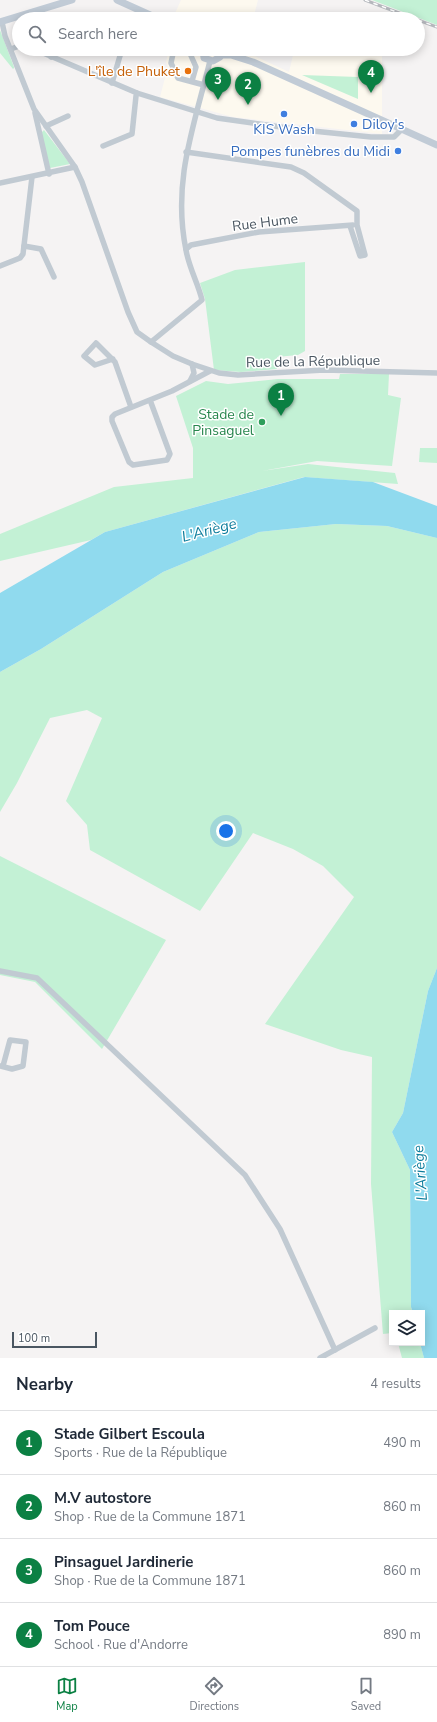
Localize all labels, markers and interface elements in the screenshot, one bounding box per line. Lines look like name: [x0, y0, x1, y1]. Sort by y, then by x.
search box: [12, 12, 425, 56]
icon: search: [26, 23, 48, 45]
text: Search here: [58, 24, 138, 44]
pin: 4: [358, 60, 384, 93]
place label: L'île de Phuket: [88, 62, 180, 81]
marker: L'île de Phuket: [183, 66, 193, 76]
pin: 3: [205, 67, 231, 100]
pin: 2: [235, 72, 261, 105]
marker: KIS Wash: [279, 109, 289, 119]
place label: Diloy's: [362, 115, 405, 134]
marker: Diloy's: [349, 119, 359, 129]
place label: KIS Wash: [253, 120, 315, 139]
place label: Pompes funèbres du Midi: [231, 142, 390, 161]
marker: Pompes funèbres du Midi: [393, 146, 403, 156]
street label: Rue Hume: [231, 209, 299, 236]
street label: Rue de la République: [246, 351, 380, 372]
pin: 1: [268, 383, 294, 416]
place label: Stade de Pinsaguel: [192, 405, 255, 440]
marker: Stade de Pinsaguel: [257, 417, 267, 427]
water label: L'Ariège: [179, 513, 239, 547]
your location: [216, 821, 236, 841]
water label: L'Ariège: [408, 1144, 432, 1202]
map controls: [389, 1310, 425, 1346]
button: layers: [389, 1310, 425, 1346]
scale bar: [12, 1330, 97, 1349]
text: 100 m: [18, 1331, 50, 1346]
text: Nearby: [16, 1373, 73, 1396]
text: 4 results: [370, 1375, 421, 1393]
text: Stade Gilbert Escoula: [54, 1424, 205, 1444]
text: 1: [25, 1434, 33, 1452]
text: 490 m: [383, 1434, 421, 1452]
text: Sports · Rue de la République: [54, 1444, 227, 1462]
text: M.V autostore: [54, 1488, 151, 1508]
text: 2: [25, 1498, 33, 1516]
text: 860 m: [383, 1498, 421, 1516]
text: Shop · Rue de la Commune 1871: [54, 1508, 246, 1526]
text: Pinsaguel Jardinerie: [54, 1552, 193, 1572]
text: 3: [25, 1562, 33, 1580]
text: 860 m: [383, 1562, 421, 1580]
text: Shop · Rue de la Commune 1871: [54, 1572, 246, 1590]
text: Tom Pouce: [54, 1616, 130, 1636]
text: 4: [25, 1626, 33, 1644]
text: 890 m: [383, 1626, 421, 1644]
text: School · Rue d'Andorre: [54, 1636, 188, 1654]
tab: Map: [56, 1675, 78, 1714]
tab: Directions: [190, 1675, 239, 1714]
tab: Saved: [351, 1675, 381, 1714]

